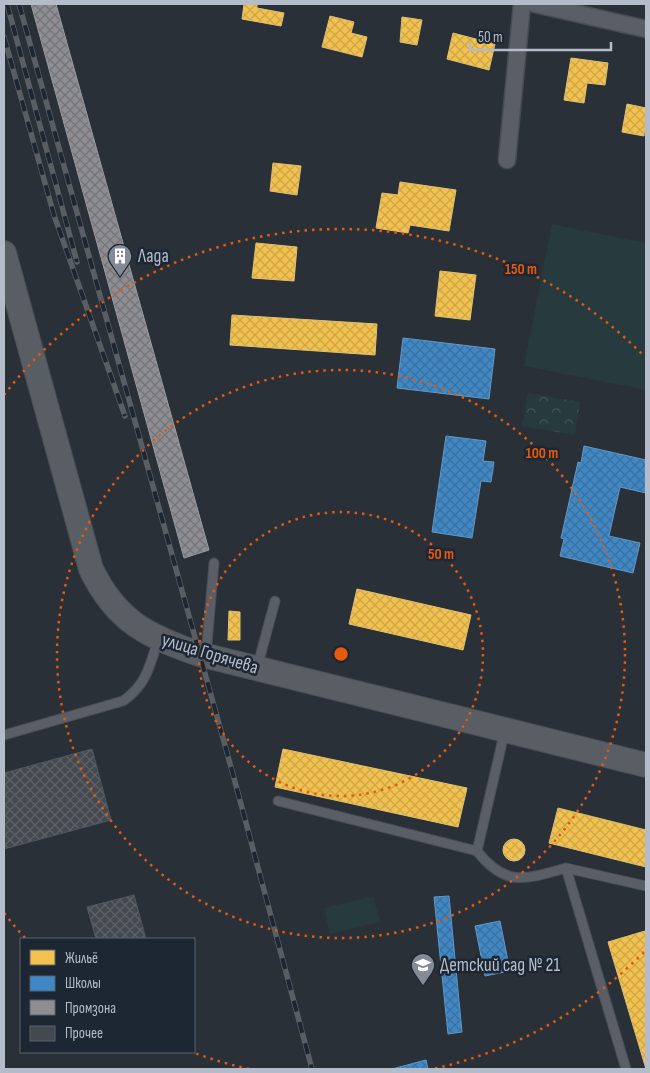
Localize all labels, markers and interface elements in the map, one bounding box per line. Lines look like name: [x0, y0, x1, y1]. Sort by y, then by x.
scale bar: [470, 20, 611, 52]
text: 50 m: [478, 28, 503, 47]
building icon: Лада: [107, 243, 133, 277]
place label: Лада: [137, 245, 169, 268]
text: 150 m: [505, 260, 537, 279]
text: 100 m: [526, 444, 558, 463]
text: 50 m: [428, 545, 454, 564]
street label: улица Горячева: [159, 628, 261, 680]
centre of rings: [332, 645, 350, 663]
legend: [20, 938, 195, 1053]
text: Жильё: [65, 949, 98, 968]
school or university icon: Детский сад № 21: [410, 952, 436, 986]
place label: Детский сад № 21: [440, 954, 560, 977]
text: Школы: [65, 974, 101, 993]
text: Промзона: [65, 999, 116, 1018]
text: Прочее: [65, 1024, 103, 1043]

